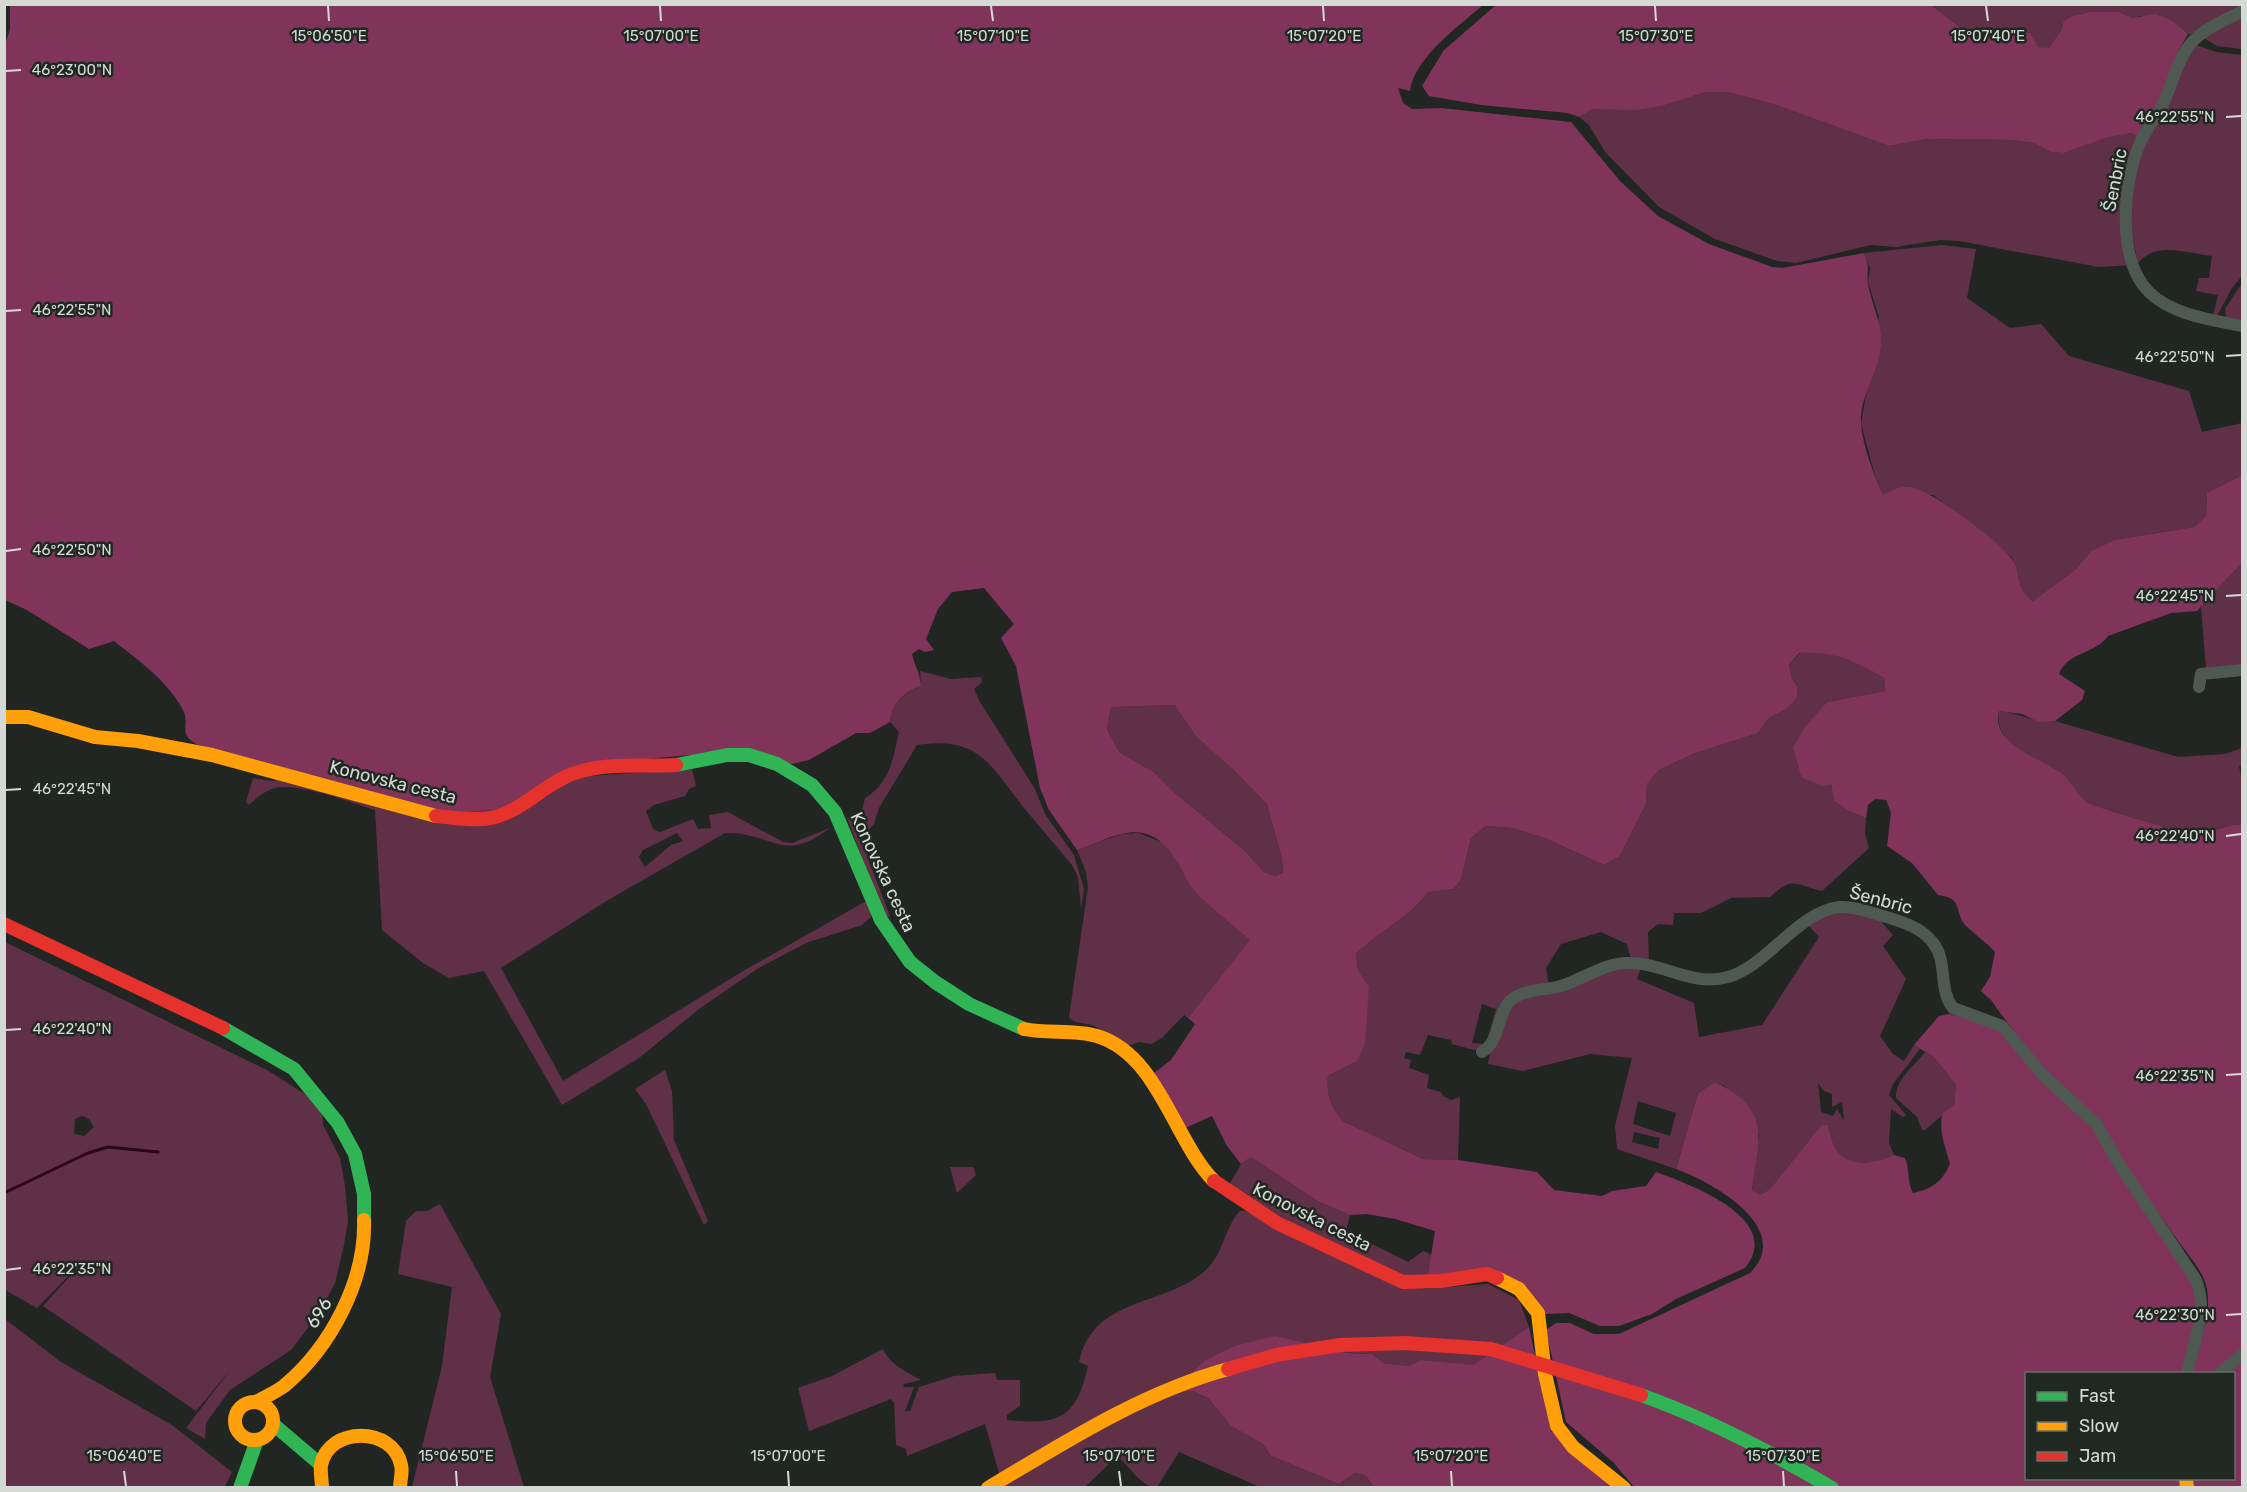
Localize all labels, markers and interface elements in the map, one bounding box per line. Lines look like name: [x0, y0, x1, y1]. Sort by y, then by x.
text: 15°06'50"E: [291, 27, 367, 45]
text: 15°07'00"E: [623, 27, 699, 45]
text: 15°07'10"E: [957, 27, 1029, 45]
text: 15°07'20"E: [1287, 27, 1361, 45]
text: 15°07'30"E: [1619, 27, 1693, 45]
text: 15°07'40"E: [1951, 27, 2025, 45]
text: 46°23'00"N: [32, 61, 112, 79]
text: 46°22'55"N: [2136, 108, 2214, 126]
street label: Šenbric: [2098, 146, 2132, 214]
text: 46°22'55"N: [33, 301, 111, 319]
text: 46°22'50"N: [2135, 348, 2215, 366]
text: 46°22'50"N: [32, 541, 112, 559]
text: 46°22'45"N: [2136, 587, 2214, 605]
street label: Konovska cesta: [327, 756, 459, 808]
text: 46°22'45"N: [33, 780, 111, 798]
street label: Konovska cesta: [846, 808, 920, 936]
text: 46°22'40"N: [2135, 827, 2215, 845]
street label: Šenbric: [1847, 881, 1915, 919]
text: 46°22'40"N: [32, 1020, 112, 1038]
text: 46°22'35"N: [2135, 1067, 2215, 1085]
street label: Konovska cesta: [1249, 1178, 1375, 1256]
text: 46°22'35"N: [32, 1260, 112, 1278]
street label: 696: [301, 1293, 337, 1332]
text: 46°22'30"N: [2135, 1306, 2215, 1324]
legend: [2025, 1372, 2235, 1480]
text: Fast: [2079, 1385, 2115, 1407]
text: Slow: [2079, 1415, 2119, 1437]
text: Jam: [2079, 1445, 2116, 1467]
text: 15°06'40"E: [86, 1447, 162, 1465]
text: 15°06'50"E: [418, 1447, 494, 1465]
text: 15°07'00"E: [750, 1447, 826, 1465]
text: 15°07'10"E: [1083, 1447, 1155, 1465]
text: 15°07'20"E: [1414, 1447, 1488, 1465]
text: 15°07'30"E: [1746, 1447, 1820, 1465]

